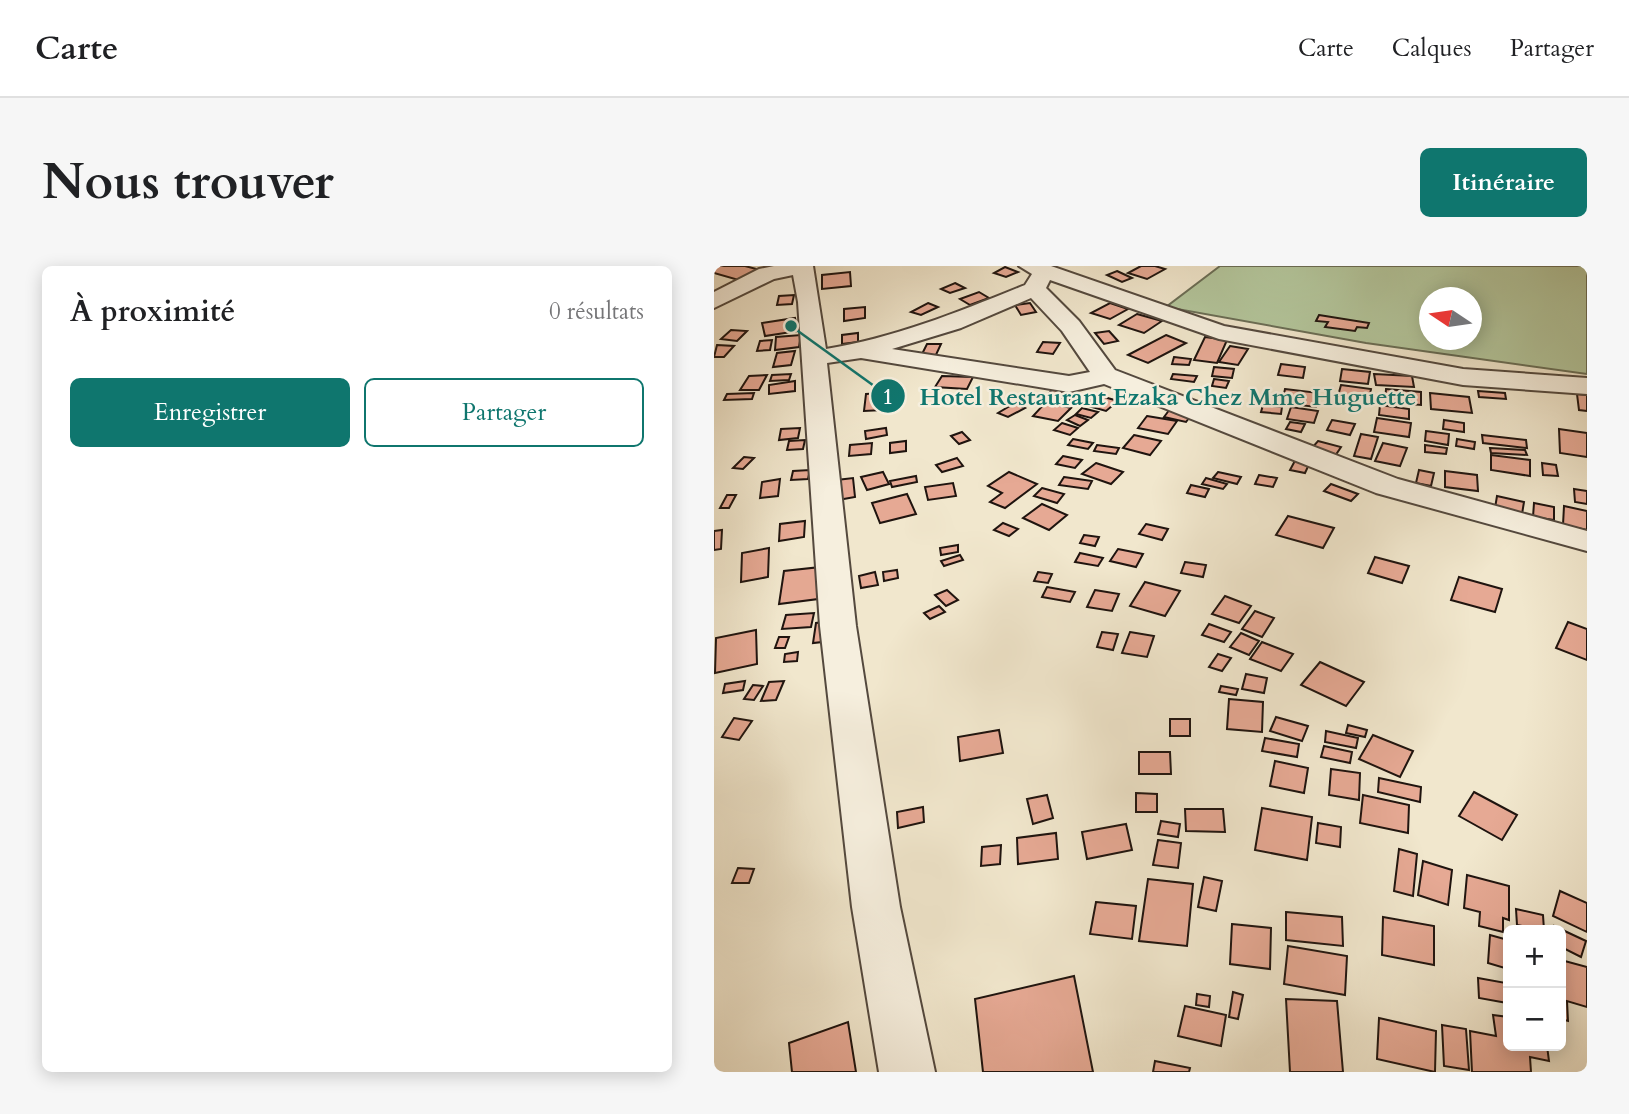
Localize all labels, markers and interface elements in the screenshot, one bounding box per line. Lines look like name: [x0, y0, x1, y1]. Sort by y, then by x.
text: Carte: [35, 26, 118, 71]
text: Carte: [1298, 32, 1354, 65]
text: Calques: [1392, 32, 1472, 65]
text: Partager: [1510, 32, 1594, 65]
button: Itinéraire: [1420, 148, 1587, 217]
text: Nous trouver: [42, 149, 334, 216]
north arrow: [1419, 287, 1482, 350]
text: À proximité: [70, 291, 235, 332]
text: 0 résultats: [549, 296, 644, 327]
callout: Hotel Restaurant Ezaka Chez Mme Huguette: [870, 374, 1430, 419]
button: Enregistrer: [70, 378, 350, 447]
button: Partager: [364, 378, 644, 447]
text: Hotel Restaurant Ezaka Chez Mme Huguette: [920, 381, 1416, 414]
text: 1: [883, 383, 893, 412]
map controls: [1503, 925, 1566, 1051]
button: +: [1503, 925, 1566, 988]
button: −: [1503, 988, 1566, 1051]

